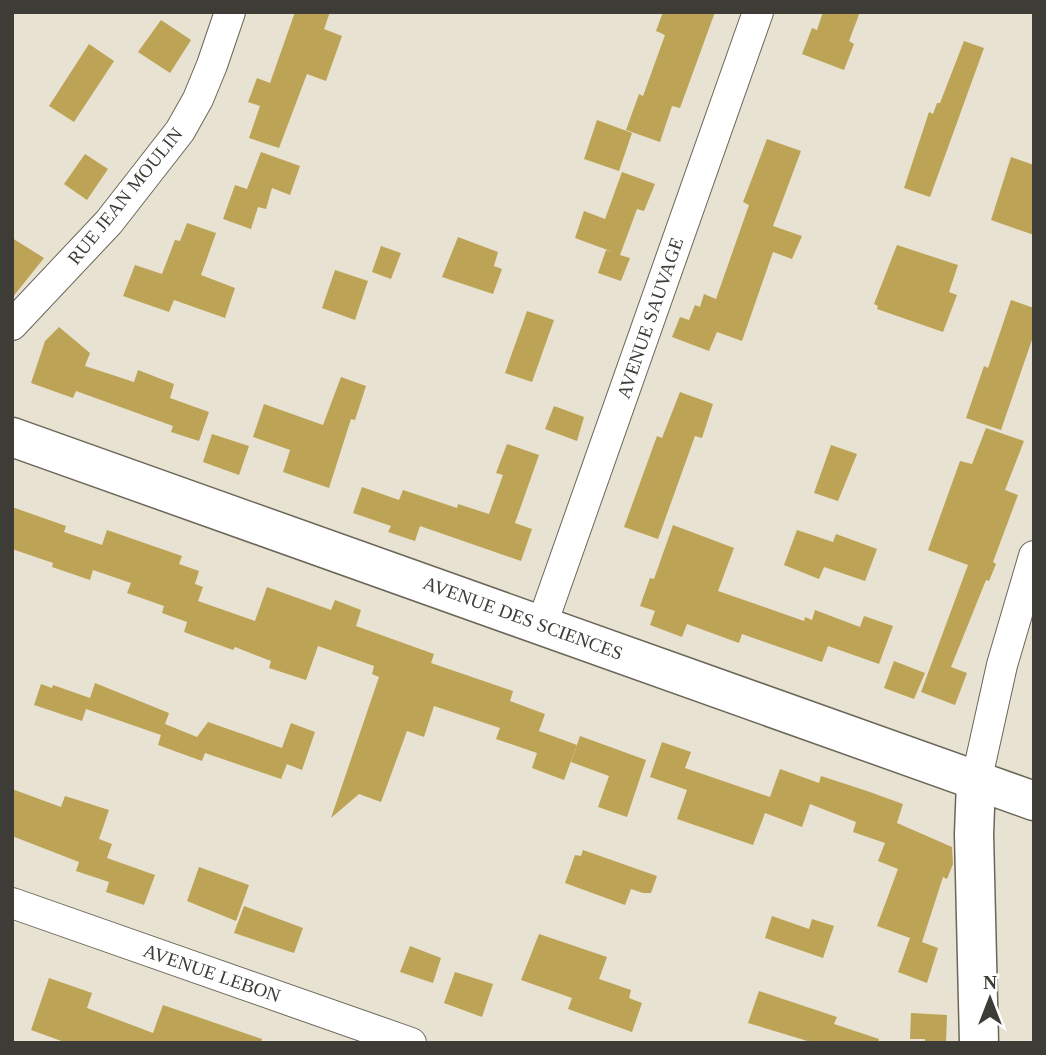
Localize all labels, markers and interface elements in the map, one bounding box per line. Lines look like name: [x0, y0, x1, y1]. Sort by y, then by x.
street label: RUE JEAN MOULIN: [63, 123, 187, 269]
street label: AVENUE SAUVAGE: [613, 235, 687, 401]
street label: AVENUE DES SCIENCES: [420, 572, 626, 664]
street label: AVENUE LEBON: [141, 940, 284, 1006]
north arrow: [955, 964, 1025, 1034]
text: N: [983, 972, 997, 993]

